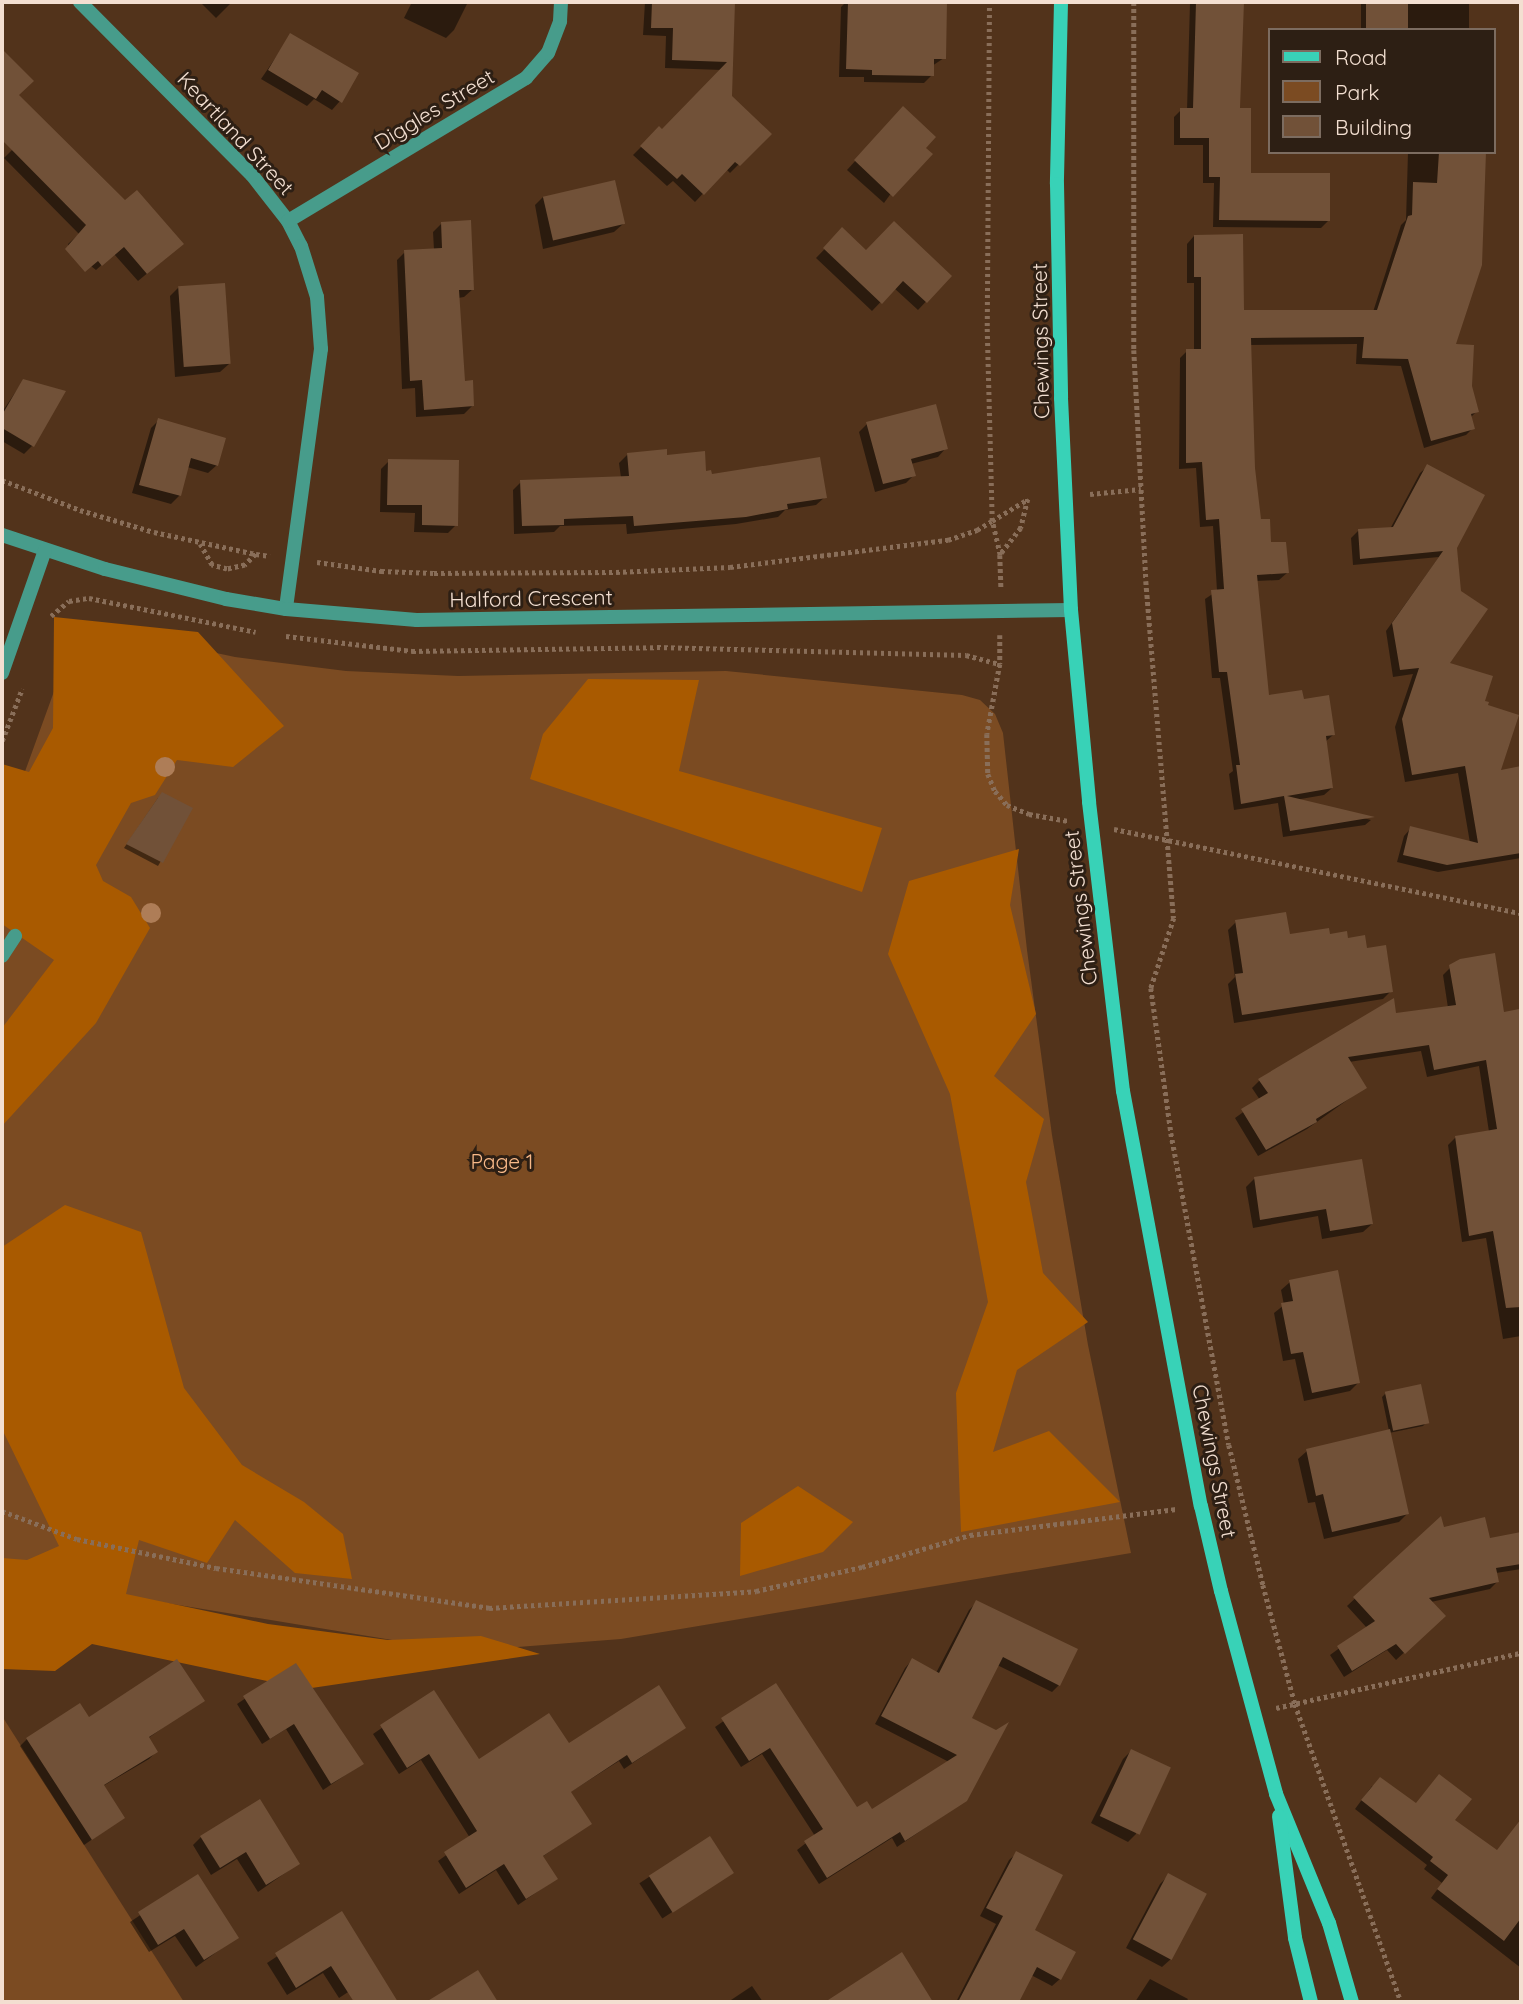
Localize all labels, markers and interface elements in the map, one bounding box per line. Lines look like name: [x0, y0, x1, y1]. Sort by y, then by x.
legend: [1268, 28, 1495, 154]
text: Road: [1335, 44, 1387, 70]
street label: Diggles Street: [370, 63, 498, 155]
street label: Keartland Street: [173, 66, 299, 200]
text: Park: [1335, 79, 1379, 105]
text: Building: [1335, 114, 1412, 140]
street label: Chewings Street: [1026, 263, 1054, 419]
street label: Halford Crescent: [449, 584, 613, 612]
street label: Chewings Street: [1058, 829, 1102, 987]
park label: Page 1: [470, 1148, 534, 1174]
street label: Chewings Street: [1188, 1382, 1242, 1540]

